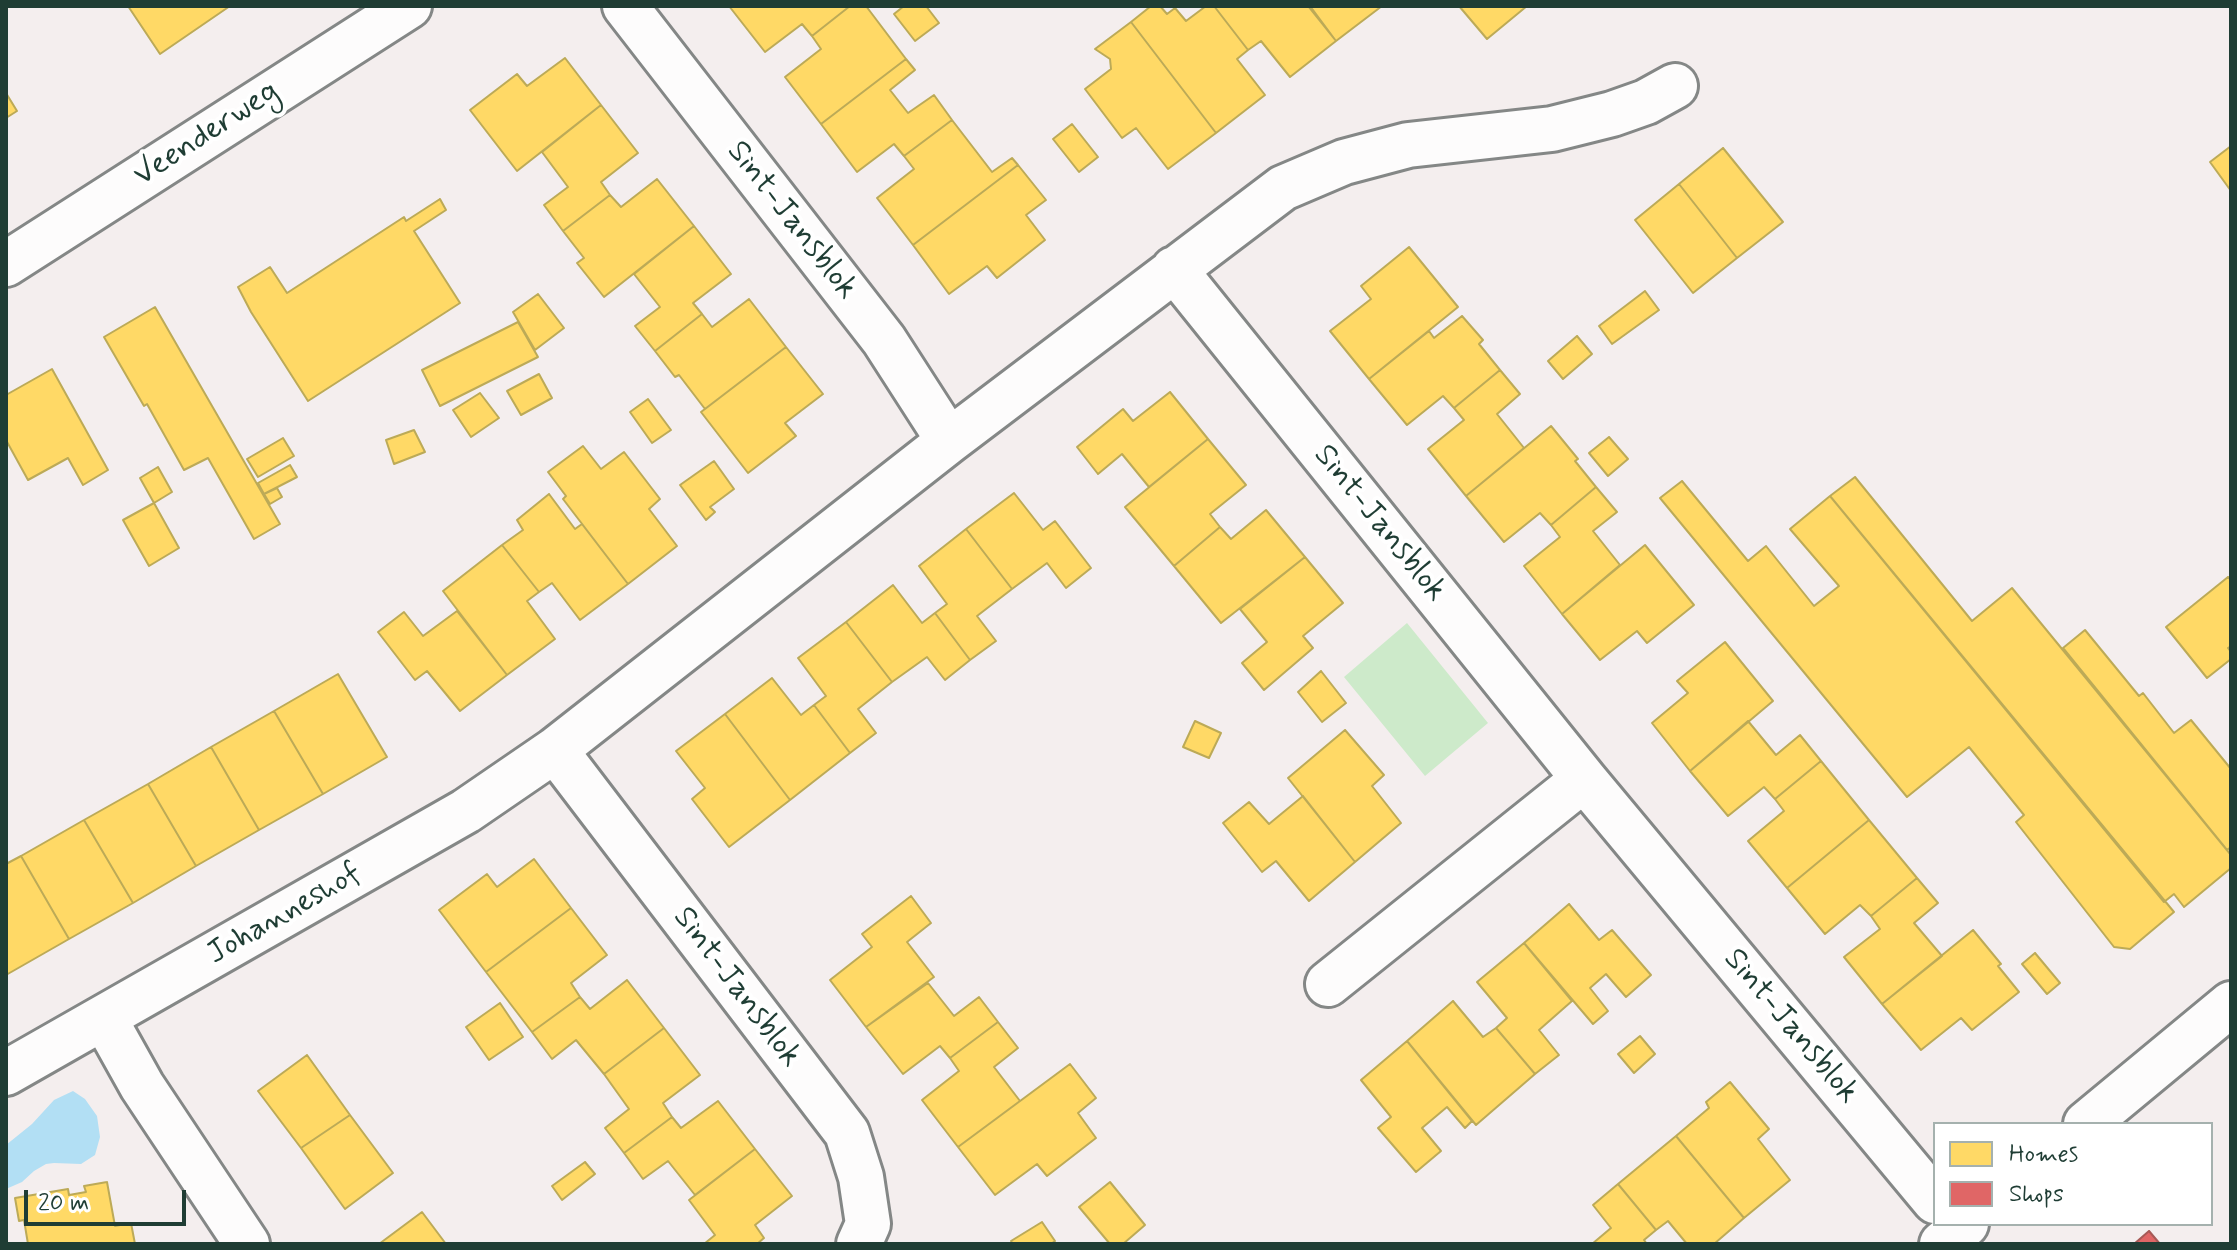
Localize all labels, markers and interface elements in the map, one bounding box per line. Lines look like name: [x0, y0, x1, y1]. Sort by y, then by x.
street label: Veenderweg: [127, 74, 287, 196]
street label: Sint-Jansblok: [717, 134, 865, 308]
street label: Sint-Jansblok: [1304, 438, 1454, 610]
street label: Johanneshof: [201, 855, 369, 975]
street label: Sint-Jansblok: [663, 900, 809, 1076]
street label: Sint-Jansblok: [1714, 942, 1866, 1112]
legend: [1933, 1122, 2213, 1226]
text: Homes: [2009, 1139, 2078, 1170]
scale bar: [28, 1174, 190, 1224]
text: Shops: [2009, 1179, 2064, 1210]
text: 20 m: [38, 1188, 89, 1219]

